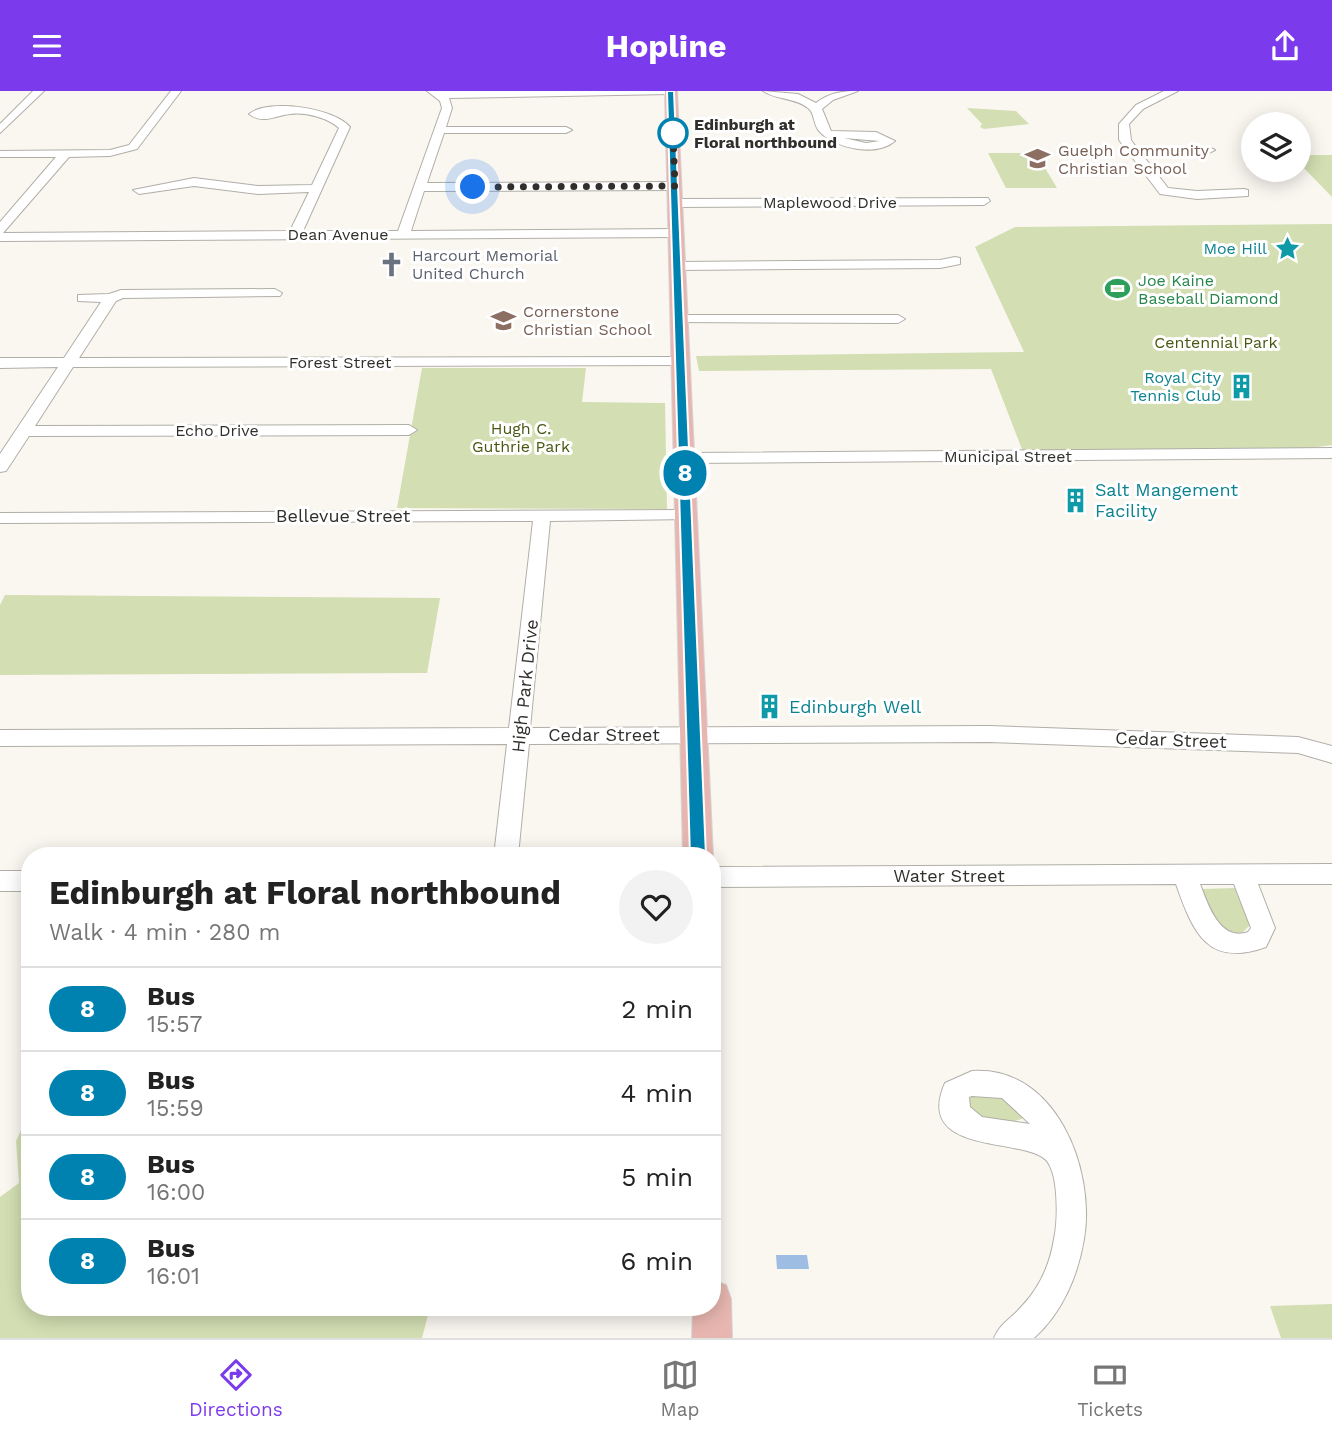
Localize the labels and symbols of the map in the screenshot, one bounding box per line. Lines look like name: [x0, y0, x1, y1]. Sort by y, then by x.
place label: Edinburgh at Floral northbound: [694, 115, 837, 152]
marker: Edinburgh at Floral northbound: [658, 118, 688, 148]
place label: Guelph Community Christian School: [1058, 141, 1210, 178]
school or university icon: Guelph Community Christian School: [1024, 145, 1052, 173]
your location: [455, 169, 490, 204]
street label: Maplewood Drive: [763, 193, 897, 212]
street label: Dean Avenue: [287, 225, 389, 244]
place icon: Moe Hill: [1273, 234, 1301, 262]
place label: Moe Hill: [1203, 239, 1267, 258]
place label: Harcourt Memorial United Church: [412, 246, 558, 283]
church icon: Harcourt Memorial United Church: [378, 250, 406, 278]
place label: Joe Kaine Baseball Diamond: [1138, 271, 1279, 308]
sports icon: Joe Kaine Baseball Diamond: [1104, 275, 1132, 303]
place label: Cornerstone Christian School: [523, 302, 652, 339]
school or university icon: Cornerstone Christian School: [489, 306, 517, 334]
park label: Centennial Park: [1154, 333, 1278, 352]
street label: Forest Street: [289, 353, 392, 372]
place label: Royal City Tennis Club: [1130, 368, 1222, 405]
building icon: Royal City Tennis Club: [1227, 372, 1255, 400]
park label: Hugh C. Guthrie Park: [472, 419, 570, 456]
street label: Echo Drive: [175, 421, 259, 440]
street label: Municipal Street: [944, 447, 1072, 466]
line badge: 8: [662, 450, 708, 496]
place label: Salt Mangement Facility: [1095, 479, 1238, 521]
building icon: Salt Mangement Facility: [1061, 486, 1089, 514]
street label: Bellevue Street: [276, 505, 411, 526]
street label: High Park Drive: [507, 618, 542, 754]
building icon: Edinburgh Well: [755, 693, 783, 721]
place label: Edinburgh Well: [789, 696, 922, 717]
street label: Cedar Street: [548, 724, 660, 745]
street label: Cedar Street: [1115, 727, 1228, 752]
street label: Water Street: [893, 865, 1005, 886]

